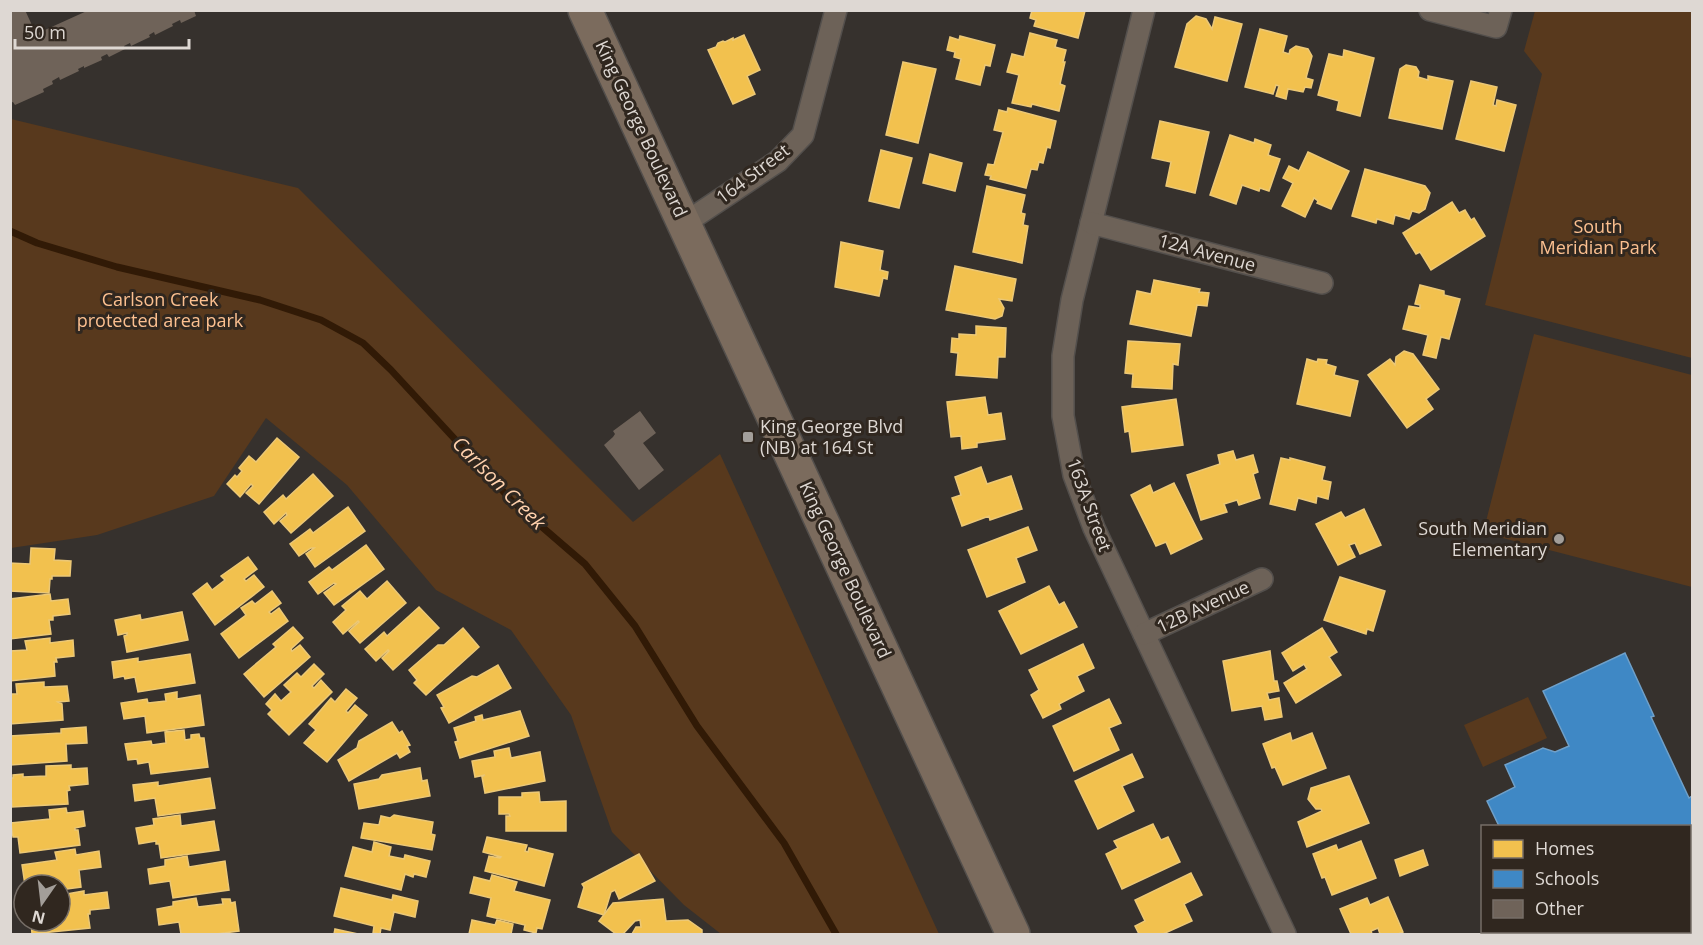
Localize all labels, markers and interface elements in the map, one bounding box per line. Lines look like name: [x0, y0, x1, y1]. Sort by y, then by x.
scale bar: [15, 12, 189, 50]
text: 50 m: [24, 20, 66, 44]
street label: King George Boulevard: [590, 36, 693, 221]
street label: 164 Street: [711, 138, 794, 209]
park label: South Meridian Park: [1539, 214, 1657, 259]
street label: 12A Avenue: [1156, 228, 1258, 276]
park label: Carlson Creek protected area park: [77, 287, 244, 332]
place label: King George Blvd (NB) at 164 St: [760, 414, 903, 459]
water label: Carlson Creek: [447, 430, 553, 536]
marker: King George Blvd (NB) at 164 St: [741, 430, 755, 444]
street label: 163A Street: [1062, 455, 1118, 554]
street label: King George Boulevard: [794, 477, 897, 662]
place label: South Meridian Elementary: [1418, 516, 1548, 561]
marker: South Meridian Elementary: [1552, 532, 1566, 546]
street label: 12B Avenue: [1152, 574, 1253, 638]
legend: [1481, 825, 1691, 933]
text: Homes: [1535, 836, 1594, 860]
text: Schools: [1535, 866, 1599, 890]
north arrow: [12, 873, 72, 933]
text: Other: [1535, 896, 1585, 920]
text: N: [29, 905, 47, 930]

